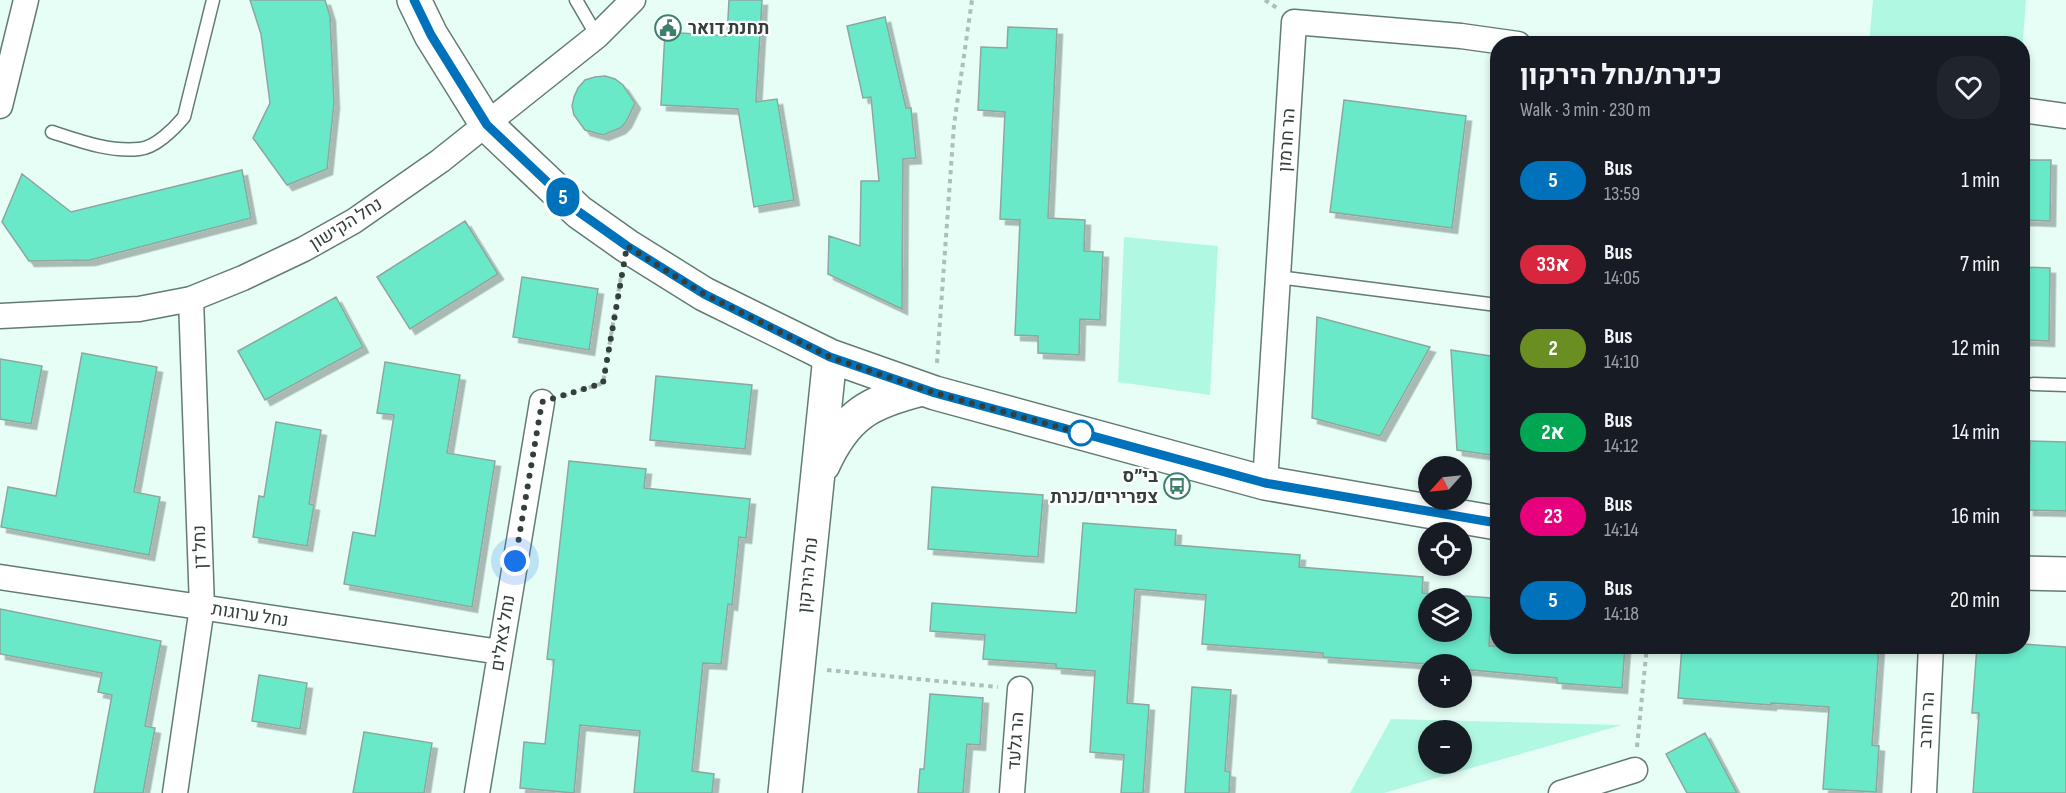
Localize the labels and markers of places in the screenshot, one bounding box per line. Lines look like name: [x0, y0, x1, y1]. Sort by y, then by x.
public building icon: תחנת דואר: [653, 13, 683, 43]
place label: תחנת דואר: [688, 18, 769, 39]
unlabelled marker: [1068, 420, 1094, 446]
place label: בי״ס צפרירים/כנרת: [1050, 466, 1158, 508]
bus stop icon: בי״ס צפרירים/כנרת: [1162, 471, 1192, 501]

